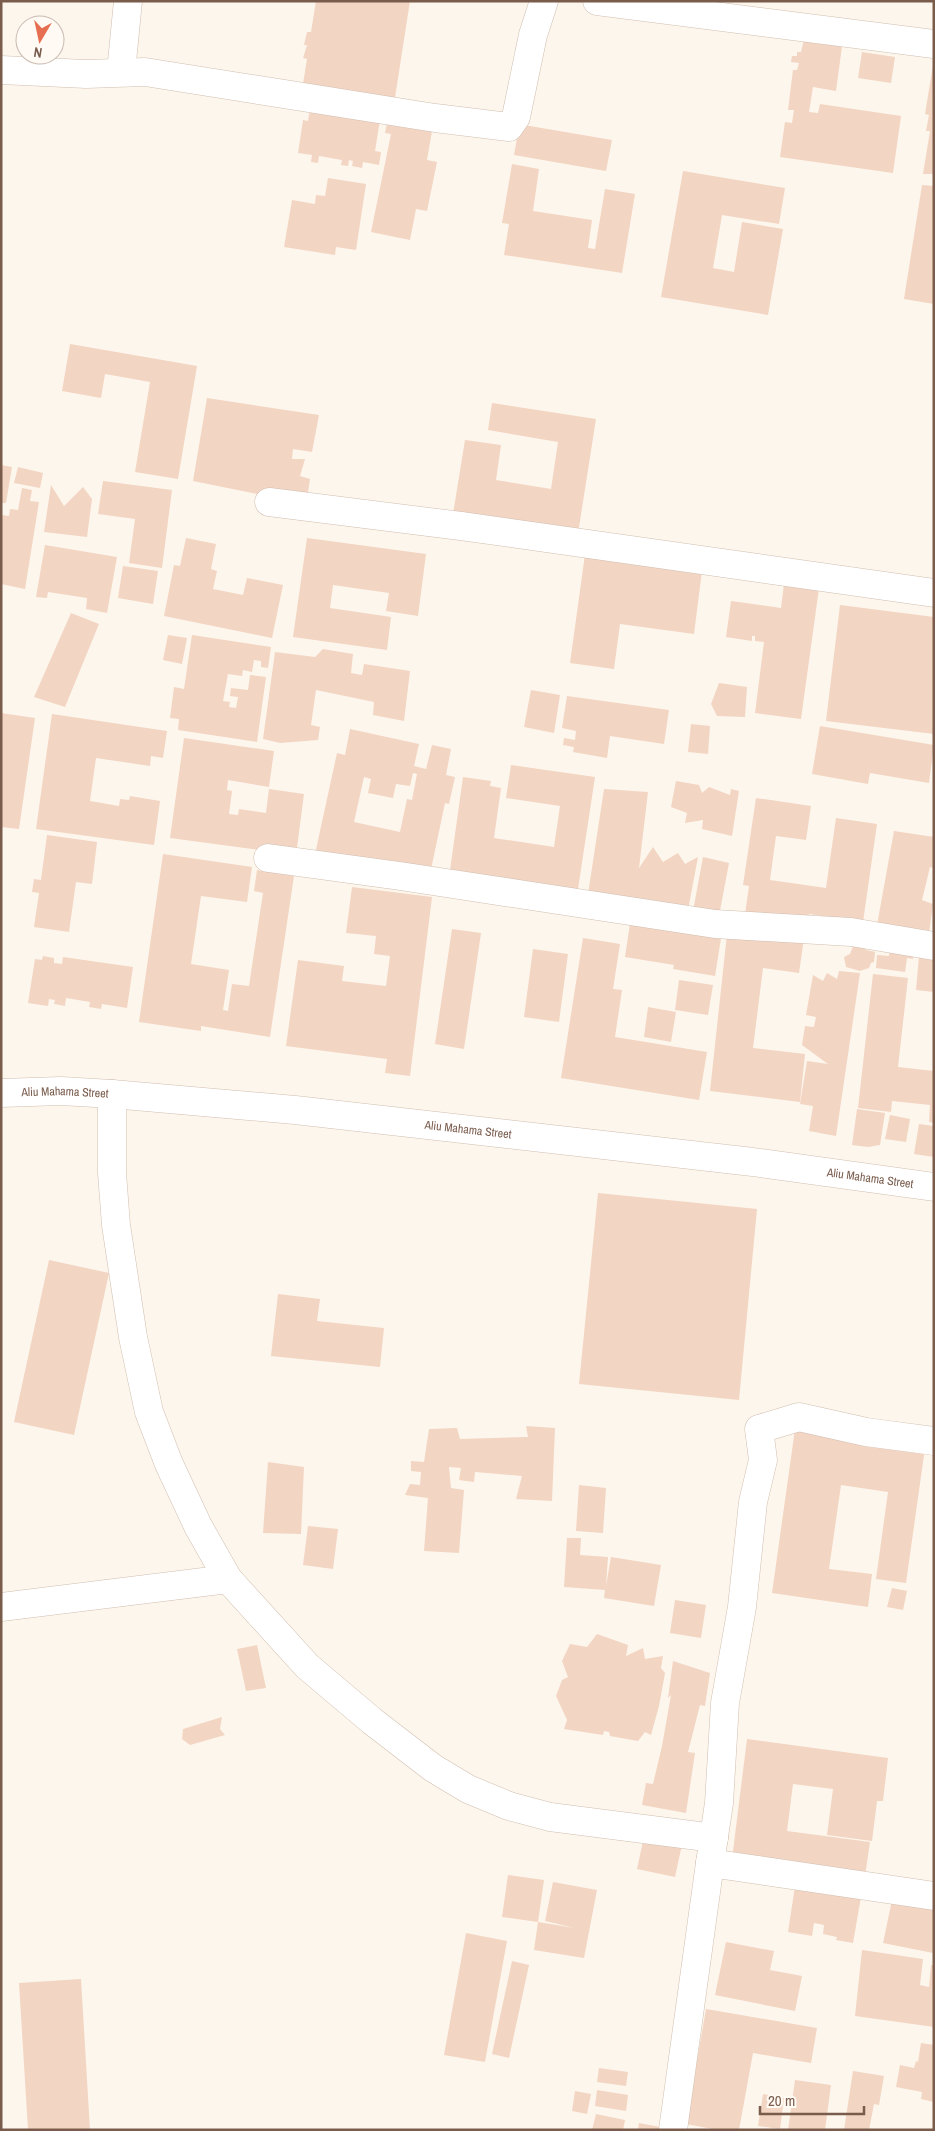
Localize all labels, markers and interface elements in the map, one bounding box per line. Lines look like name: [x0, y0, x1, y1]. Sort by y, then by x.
north arrow: [15, 15, 65, 65]
text: N: [32, 43, 43, 62]
street label: Aliu Mahama Street: [20, 1083, 109, 1102]
street label: Aliu Mahama Street: [423, 1117, 513, 1143]
street label: Aliu Mahama Street: [825, 1164, 915, 1192]
scale bar: [760, 2084, 864, 2116]
text: 20 m: [768, 2090, 795, 2111]

